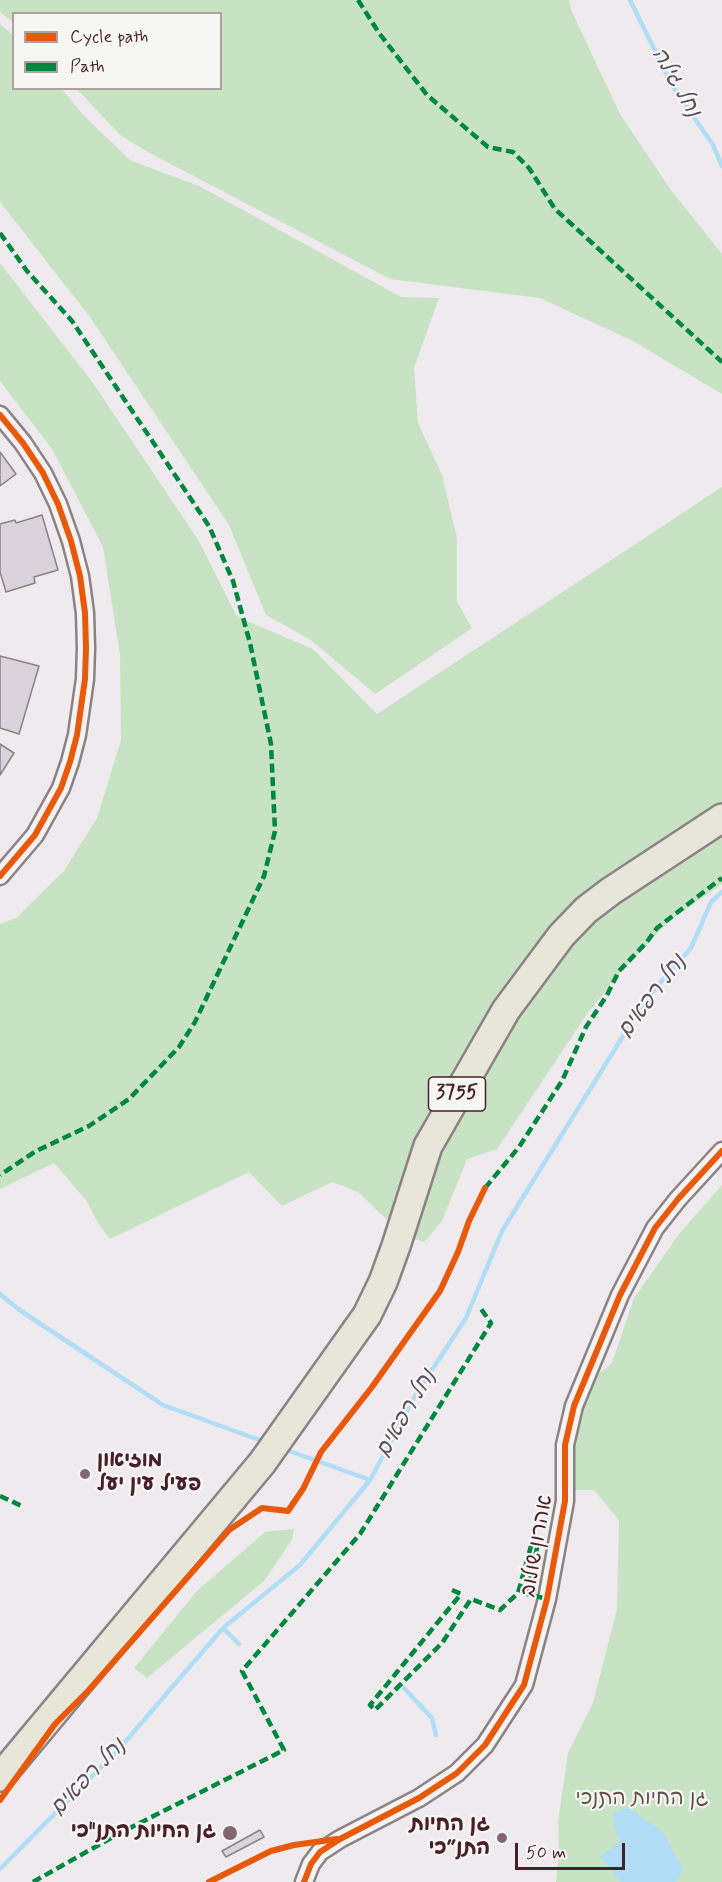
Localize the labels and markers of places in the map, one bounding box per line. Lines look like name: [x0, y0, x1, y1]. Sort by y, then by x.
place label: מוזיאון פעיל עין יעל: [97, 1449, 201, 1499]
marker: מוזיאון פעיל עין יעל: [78, 1467, 92, 1481]
place label: גן החיות התנ״כי: [410, 1813, 490, 1863]
place label: גן החיות התנ"כי: [71, 1820, 216, 1846]
marker: גן החיות התנ"כי: [221, 1824, 239, 1842]
marker: גן החיות התנ״כי: [495, 1831, 509, 1845]

